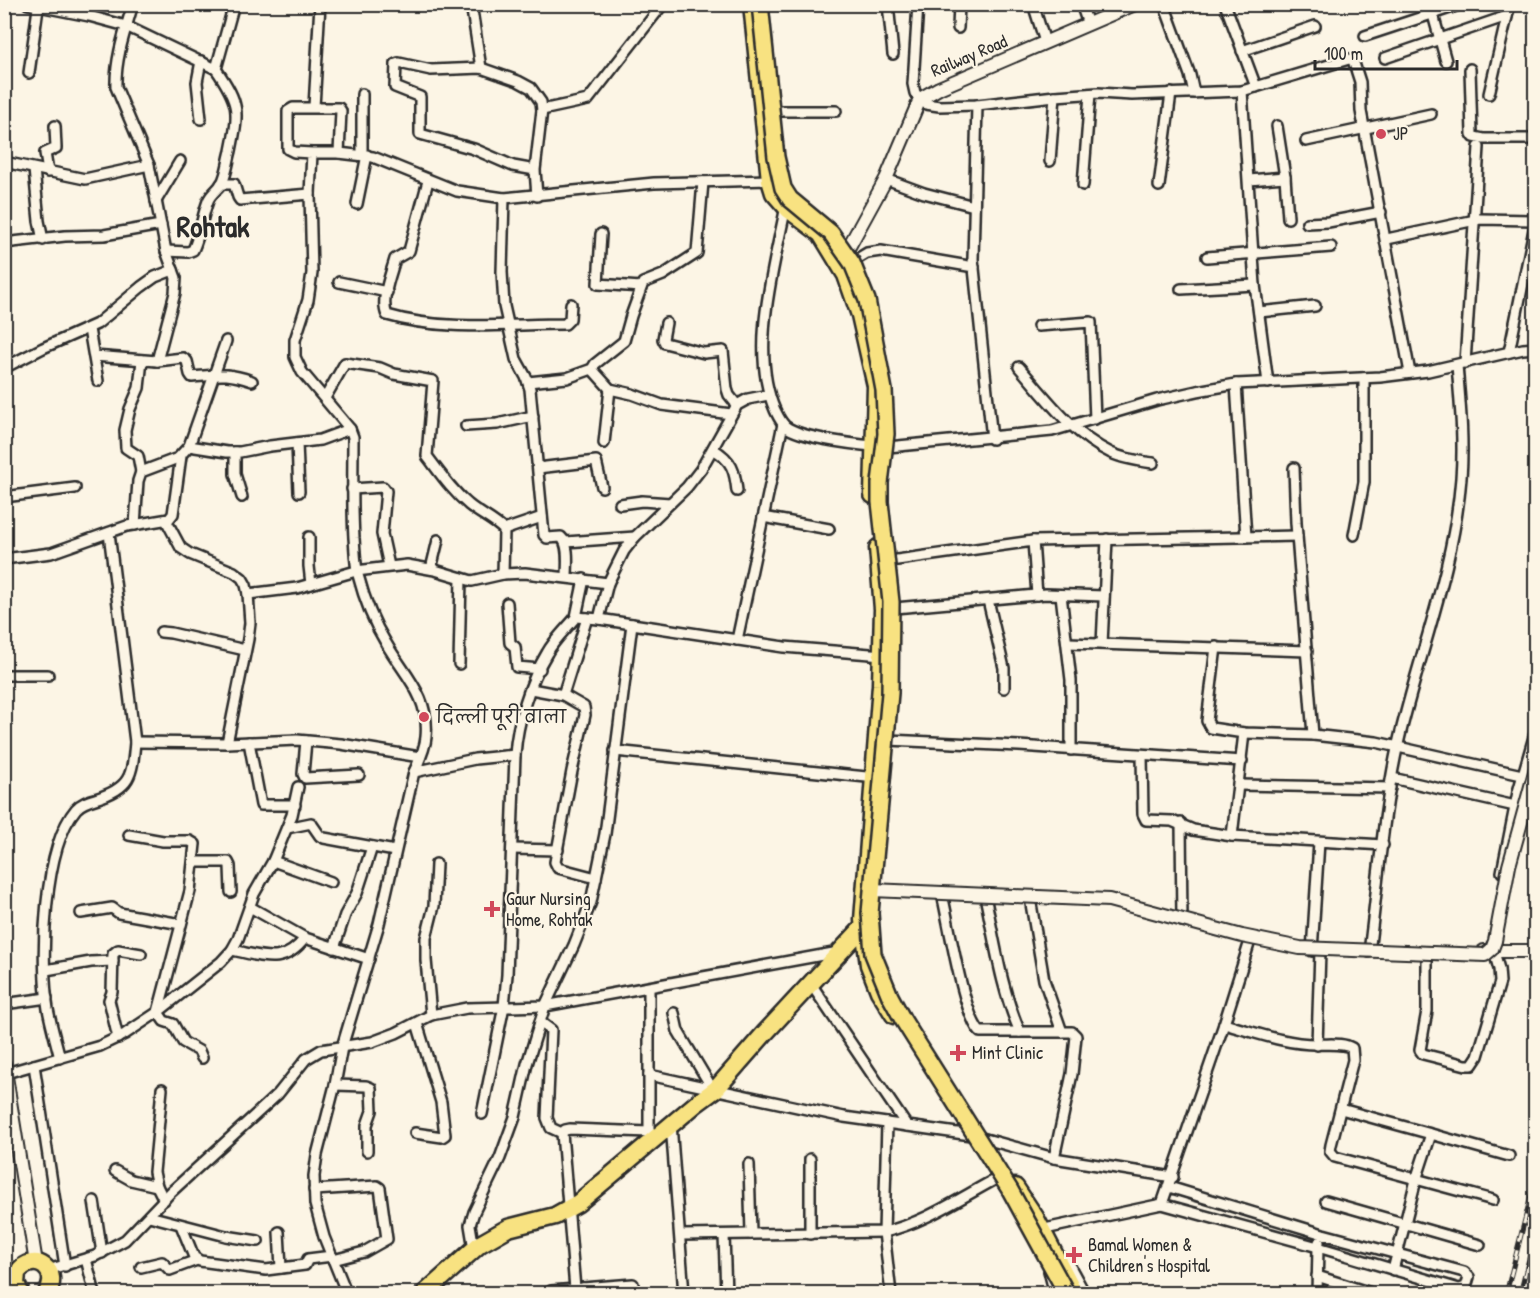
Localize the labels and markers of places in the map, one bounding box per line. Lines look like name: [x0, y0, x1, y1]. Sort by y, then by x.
place label: JP: [1393, 121, 1408, 146]
marker: JP: [1374, 127, 1388, 141]
place label: दिल्ली पूरी वाला: [435, 703, 568, 731]
marker: दिल्ली पूरी वाला: [417, 710, 431, 724]
place label: Gaur Nursing Home, Rohtak: [506, 886, 593, 932]
marker: Gaur Nursing Home, Rohtak: [483, 900, 501, 918]
place label: Mint Clinic: [972, 1040, 1043, 1065]
marker: Mint Clinic: [949, 1044, 967, 1062]
place label: Bamal Women & Children's Hospital: [1088, 1232, 1210, 1278]
marker: Bamal Women & Children's Hospital: [1065, 1246, 1083, 1264]

